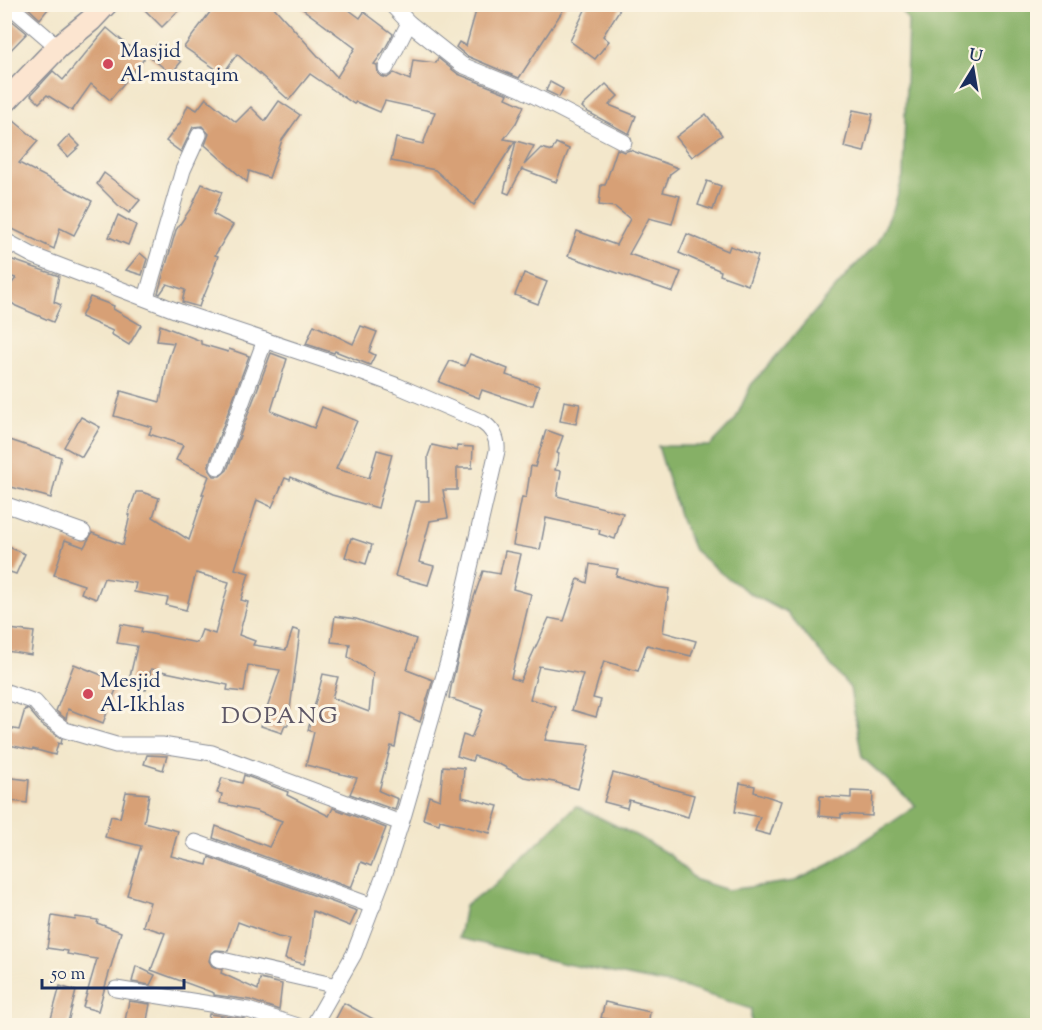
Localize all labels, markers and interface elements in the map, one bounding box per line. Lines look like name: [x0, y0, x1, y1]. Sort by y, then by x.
place label: Masjid Al-mustaqim: [120, 37, 239, 91]
north arrow: [943, 39, 1003, 99]
text: U: [967, 44, 985, 69]
marker: Masjid Al-mustaqim: [101, 57, 115, 71]
place label: Mesjid Al-Ikhlas: [100, 667, 185, 721]
marker: Mesjid Al-Ikhlas: [81, 687, 95, 701]
district label: DOPANG: [221, 700, 339, 734]
scale bar: [42, 952, 184, 990]
text: 50 m: [50, 962, 86, 988]

